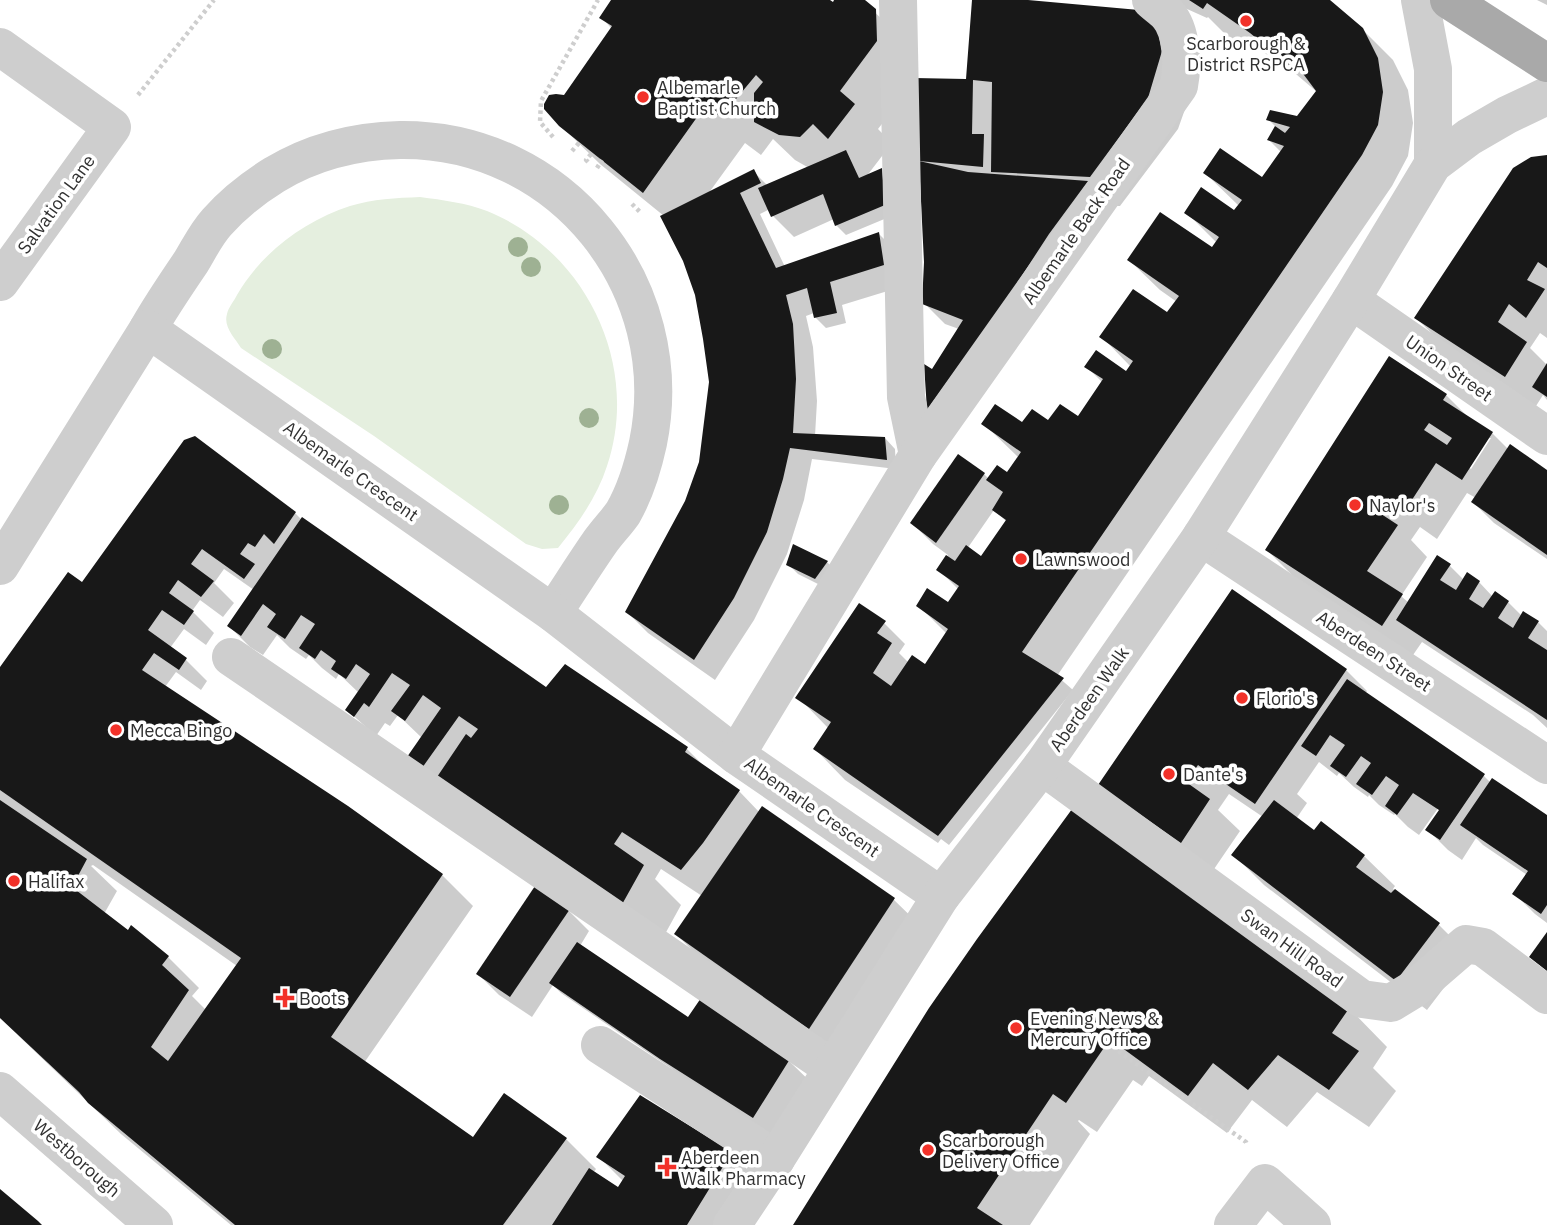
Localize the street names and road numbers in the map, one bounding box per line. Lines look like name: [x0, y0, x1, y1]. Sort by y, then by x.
street label: Salvation Lane: [12, 150, 100, 258]
street label: Albemarle Back Road: [1017, 153, 1135, 309]
street label: Union Street: [1401, 330, 1497, 406]
street label: Albemarle Crescent: [279, 416, 423, 526]
street label: Aberdeen Street: [1312, 605, 1436, 697]
street label: Aberdeen Walk: [1044, 642, 1134, 756]
street label: Albemarle Crescent: [740, 752, 884, 862]
street label: Swan Hill Road: [1236, 903, 1348, 993]
street label: Westborough: [29, 1114, 125, 1202]

